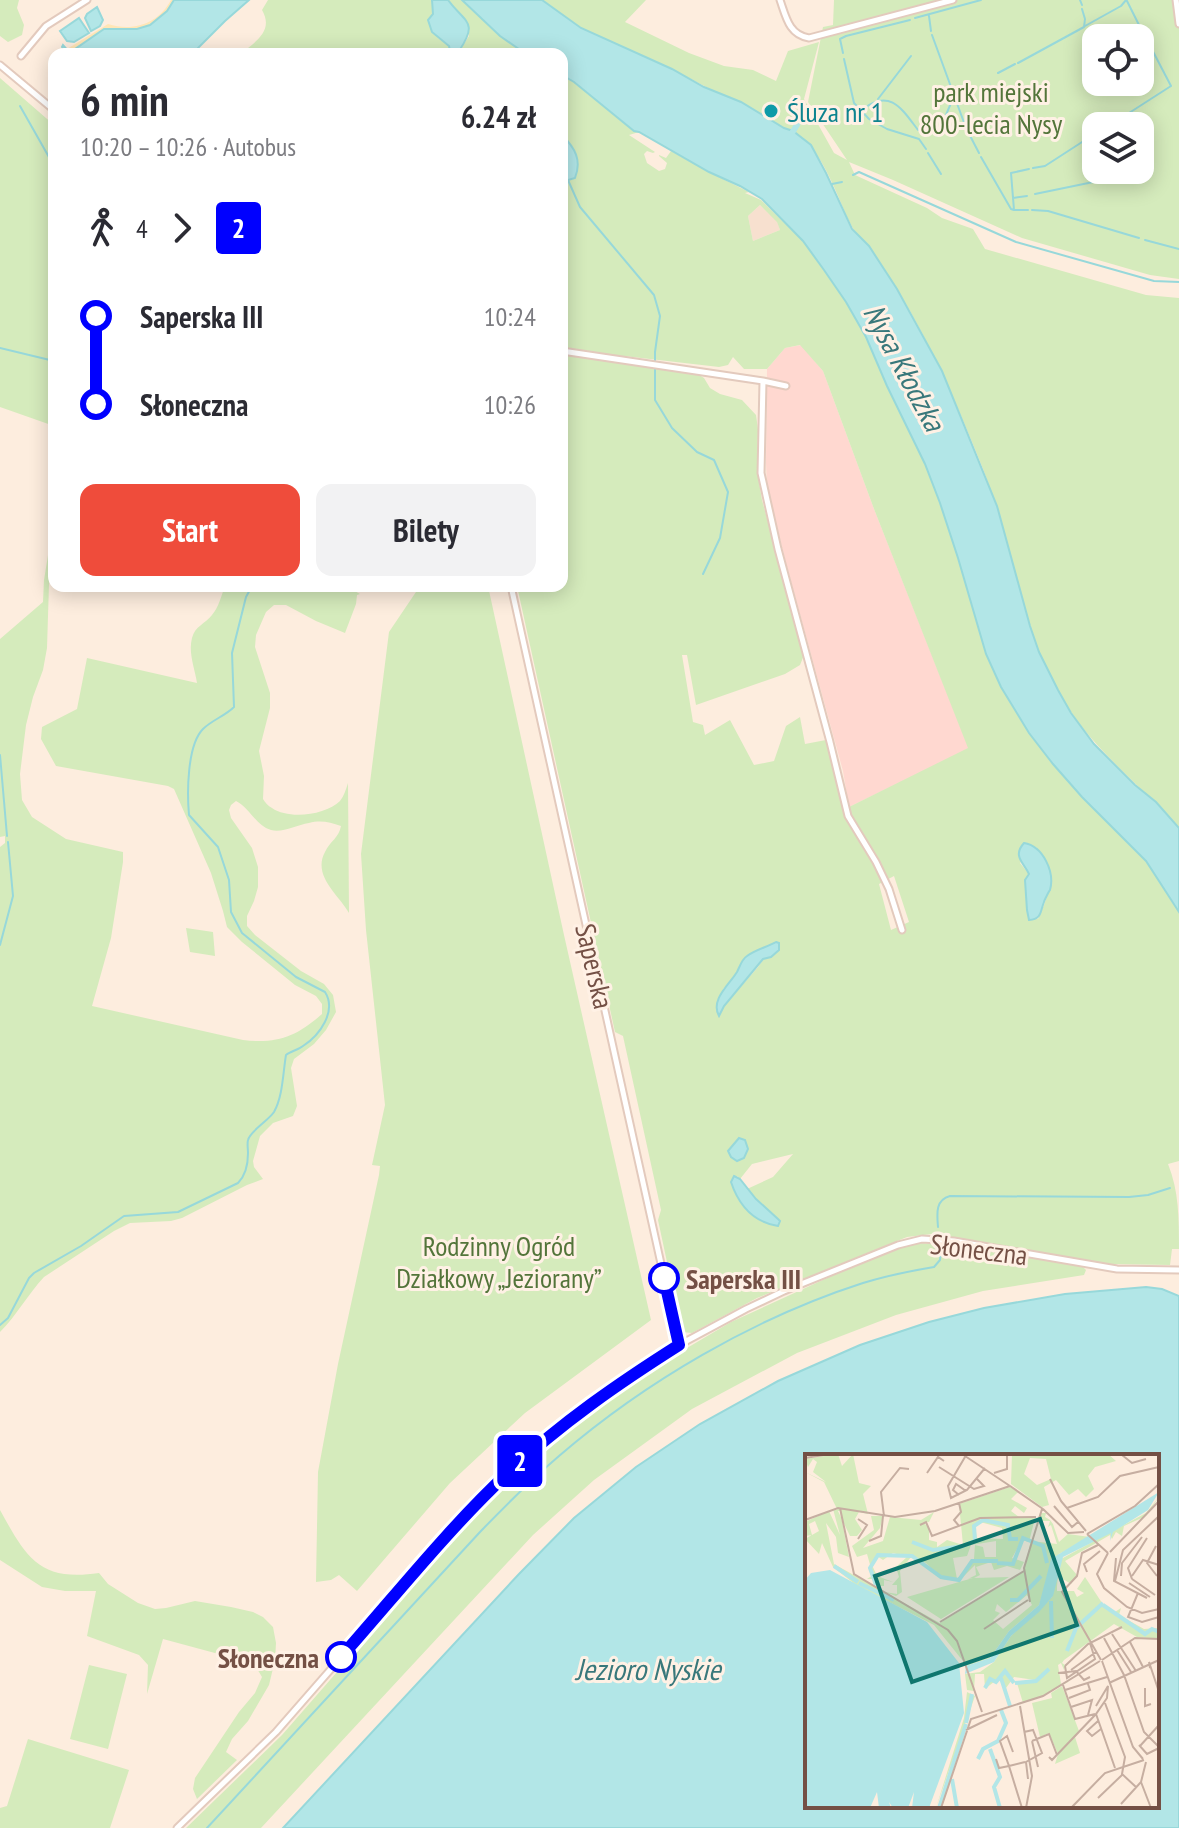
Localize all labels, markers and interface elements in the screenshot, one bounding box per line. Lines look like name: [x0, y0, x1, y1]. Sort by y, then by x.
map controls: [1082, 24, 1154, 184]
button: locate: [1082, 24, 1154, 96]
text: 6 min: [80, 71, 169, 128]
park label: park miejski 800-lecia Nysy: [920, 73, 1063, 142]
place label: Śluza nr 1: [787, 93, 883, 130]
text: 6.24 zł: [461, 97, 536, 136]
marker: Śluza nr 1: [762, 102, 780, 120]
button: layers: [1082, 112, 1154, 184]
text: 10:20 – 10:26 · Autobus: [80, 130, 296, 163]
icon: walk: [80, 206, 124, 250]
icon: forward: [160, 206, 204, 250]
text: 2: [232, 209, 245, 246]
text: 4: [136, 212, 148, 245]
text: Saperska III: [140, 297, 263, 336]
water label: Nysa Kłodzka: [855, 297, 956, 439]
text: 10:24: [484, 300, 536, 333]
text: Słoneczna: [140, 385, 248, 424]
text: 10:26: [484, 388, 536, 421]
button: Start: [80, 484, 300, 576]
button: Bilety: [316, 484, 536, 576]
street label: Saperska: [567, 920, 623, 1012]
street label: Słoneczna: [928, 1225, 1030, 1273]
park label: Rodzinny Ogród Działkowy „Jeziorany”: [396, 1227, 602, 1296]
place label: Saperska III: [686, 1260, 801, 1297]
marker: Saperska III: [649, 1263, 679, 1293]
line badge: 2: [494, 1435, 546, 1487]
text: 2: [513, 1442, 527, 1479]
inset map: [805, 1454, 1159, 1808]
place label: Słoneczna: [218, 1639, 319, 1676]
marker: Słoneczna: [326, 1642, 356, 1672]
water label: Jezioro Nyskie: [574, 1649, 722, 1688]

